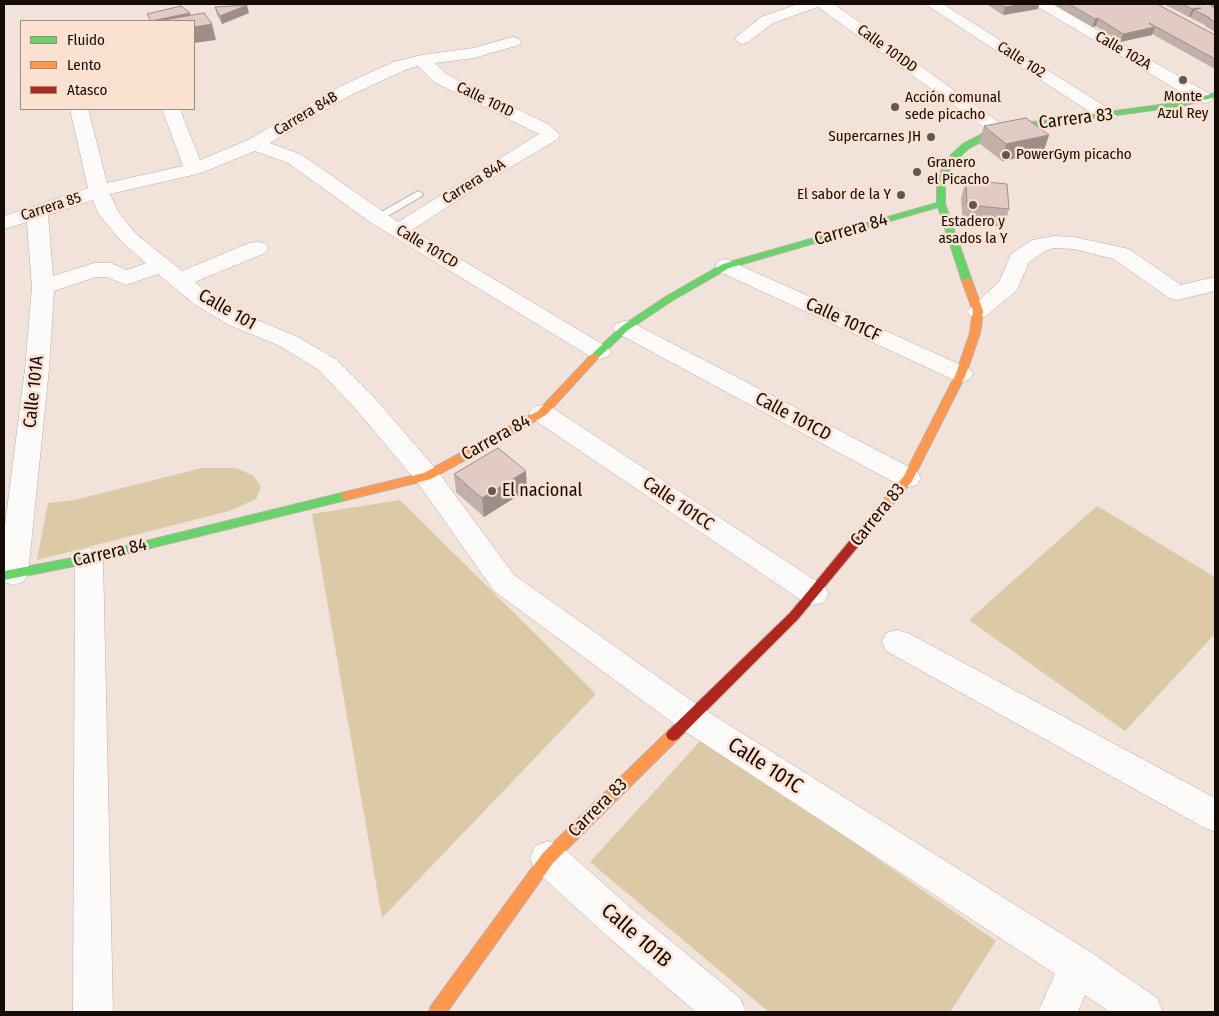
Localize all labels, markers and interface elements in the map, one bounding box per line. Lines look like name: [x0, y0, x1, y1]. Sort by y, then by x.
legend: [20, 20, 195, 110]
street label: Calle 101DD: [853, 21, 921, 77]
street label: Calle 102A: [1092, 28, 1154, 74]
text: Fluido: [67, 31, 105, 49]
street label: Calle 102: [994, 38, 1048, 82]
text: Lento: [67, 56, 101, 74]
marker: Monte Azul Rey: [1177, 74, 1189, 86]
street label: Calle 101D: [454, 78, 516, 122]
text: Atasco: [67, 81, 107, 99]
street label: Carrera 84B: [271, 88, 341, 140]
place label: Monte Azul Rey: [1157, 88, 1209, 123]
place label: Acción comunal sede picacho: [905, 89, 1001, 124]
marker: Acción comunal sede picacho: [889, 101, 901, 113]
street label: Carrera 83: [1038, 104, 1114, 134]
place label: Supercarnes JH: [828, 128, 921, 146]
marker: Supercarnes JH: [925, 131, 937, 143]
place label: PowerGym picacho: [1016, 146, 1132, 164]
marker: PowerGym picacho: [1000, 149, 1012, 161]
place label: Granero el Picacho: [927, 154, 989, 189]
street label: Carrera 84A: [439, 156, 509, 208]
marker: Granero el Picacho: [911, 166, 923, 178]
place label: El sabor de la Y: [797, 186, 891, 204]
street label: Carrera 85: [19, 189, 83, 225]
marker: El sabor de la Y: [895, 189, 907, 201]
marker: Estadero y asados la Y: [967, 199, 979, 211]
street label: Carrera 84: [812, 209, 890, 251]
place label: Estadero y asados la Y: [939, 213, 1007, 248]
street label: Calle 101CD: [393, 222, 461, 272]
street label: Calle 101: [194, 285, 260, 335]
street label: Calle 101CF: [802, 293, 884, 347]
street label: Calle 101A: [19, 355, 49, 429]
street label: Calle 101CD: [751, 388, 835, 446]
street label: Carrera 84: [458, 410, 534, 466]
street label: Calle 101CC: [638, 472, 718, 536]
street label: Carrera 83: [846, 479, 910, 551]
place label: El nacional: [502, 480, 582, 502]
marker: El nacional: [486, 485, 498, 497]
street label: Carrera 84: [71, 534, 149, 572]
street label: Calle 101C: [723, 732, 807, 800]
street label: Carrera 83: [564, 774, 632, 842]
street label: Calle 101B: [596, 899, 676, 973]

